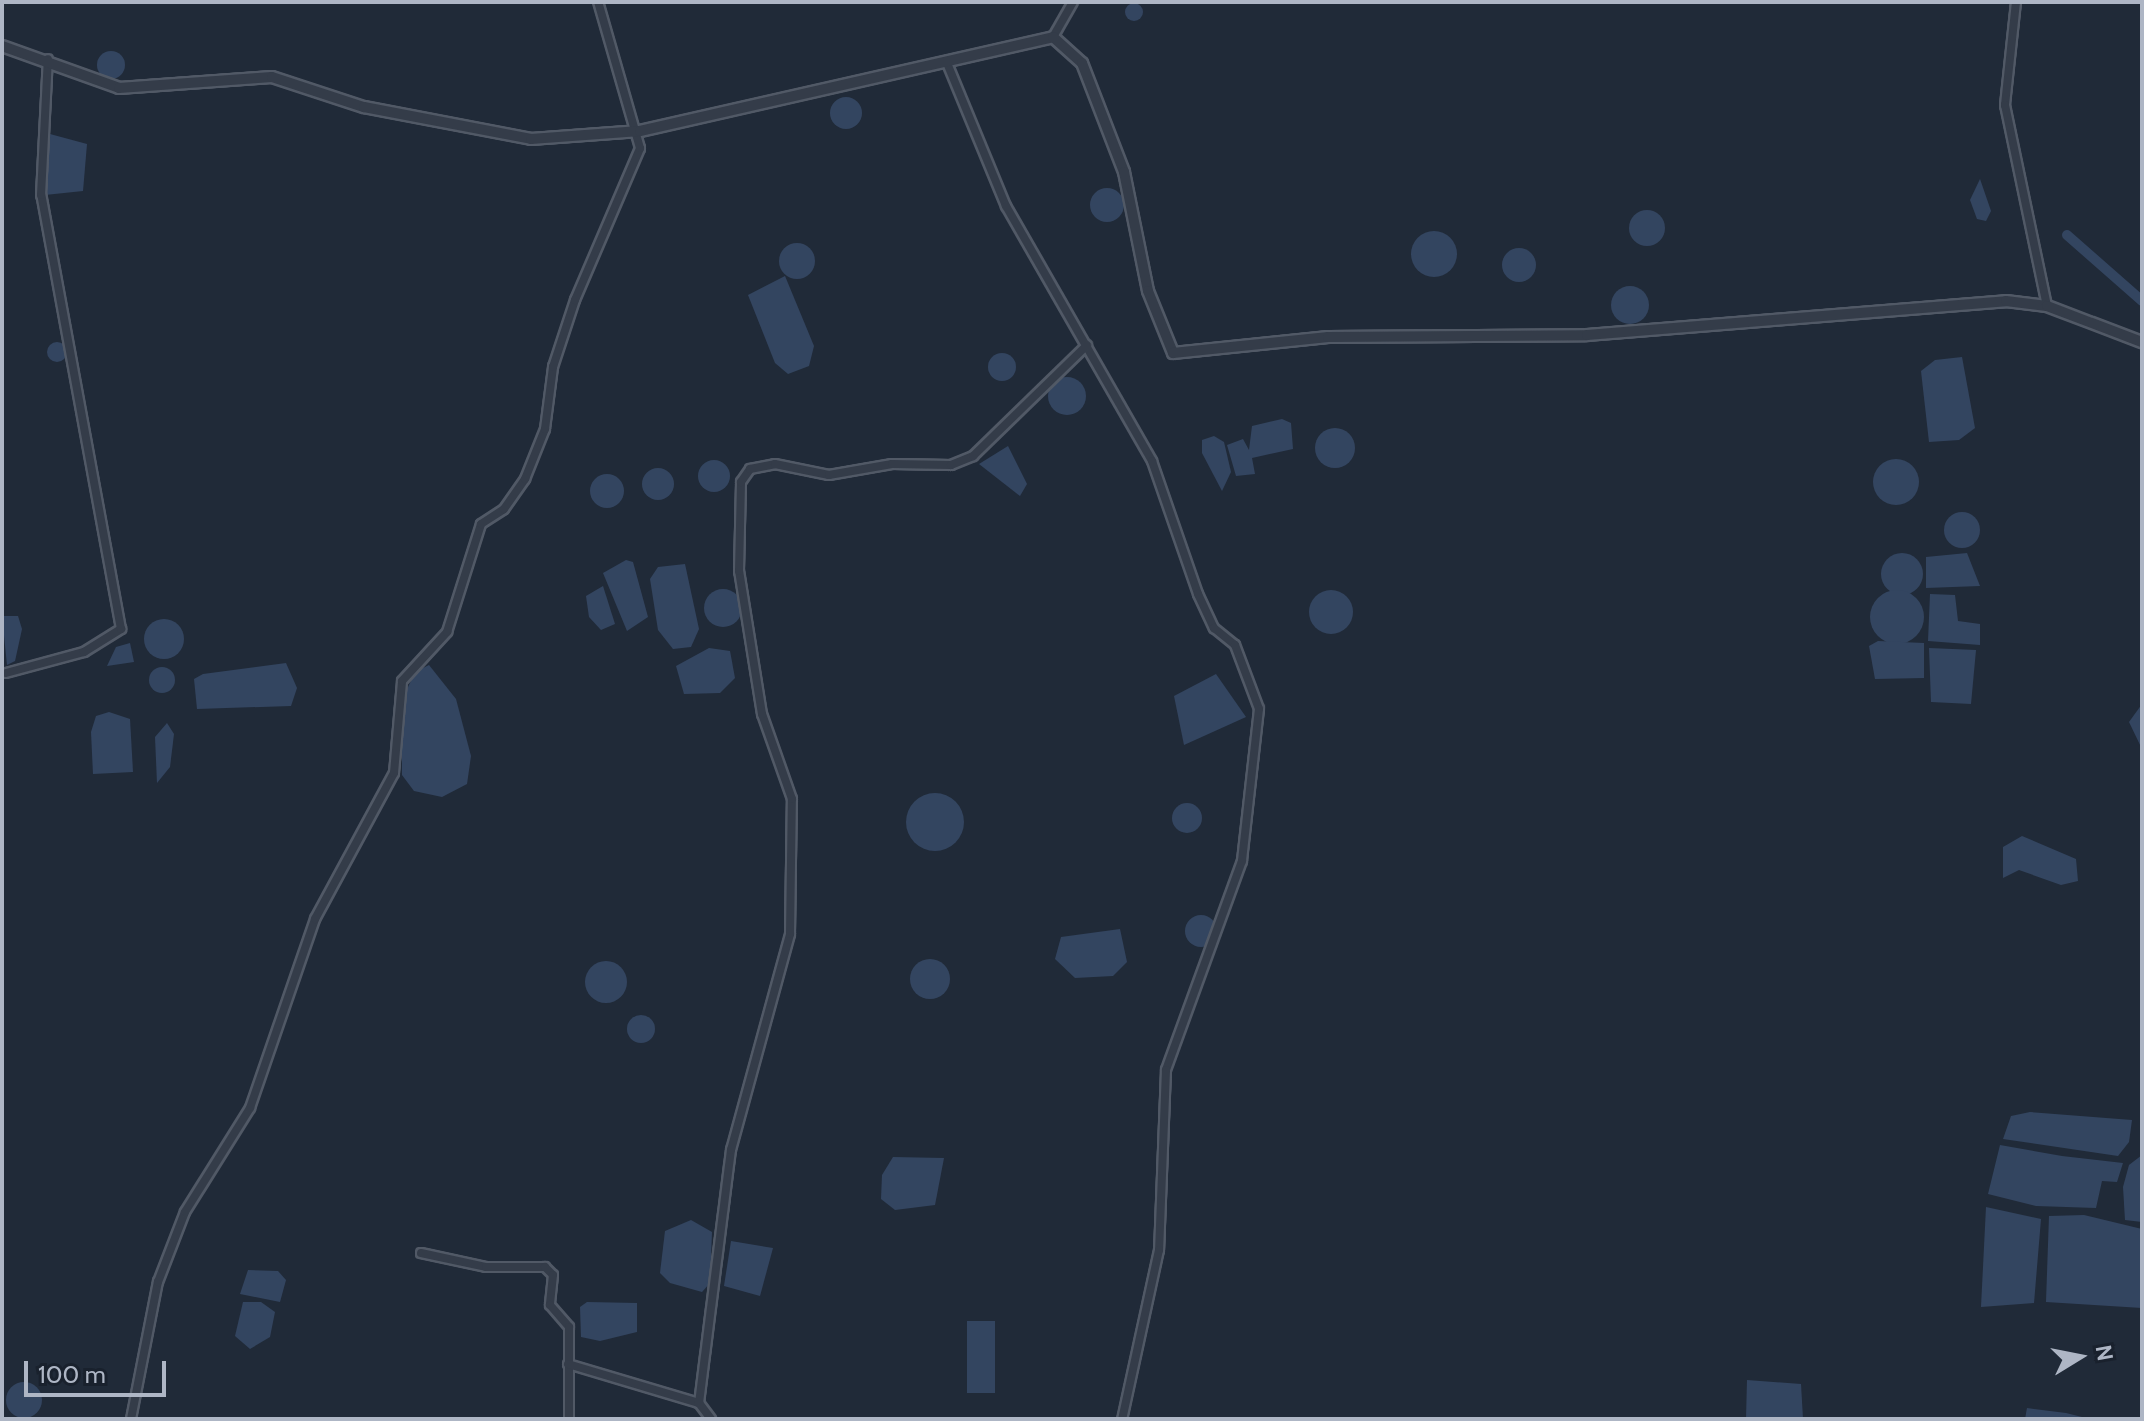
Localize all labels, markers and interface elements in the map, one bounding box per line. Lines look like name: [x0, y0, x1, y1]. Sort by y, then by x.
north arrow: [2040, 1317, 2120, 1397]
text: N: [2089, 1343, 2119, 1363]
scale bar: [28, 1345, 170, 1395]
text: 100 m: [38, 1360, 106, 1389]

